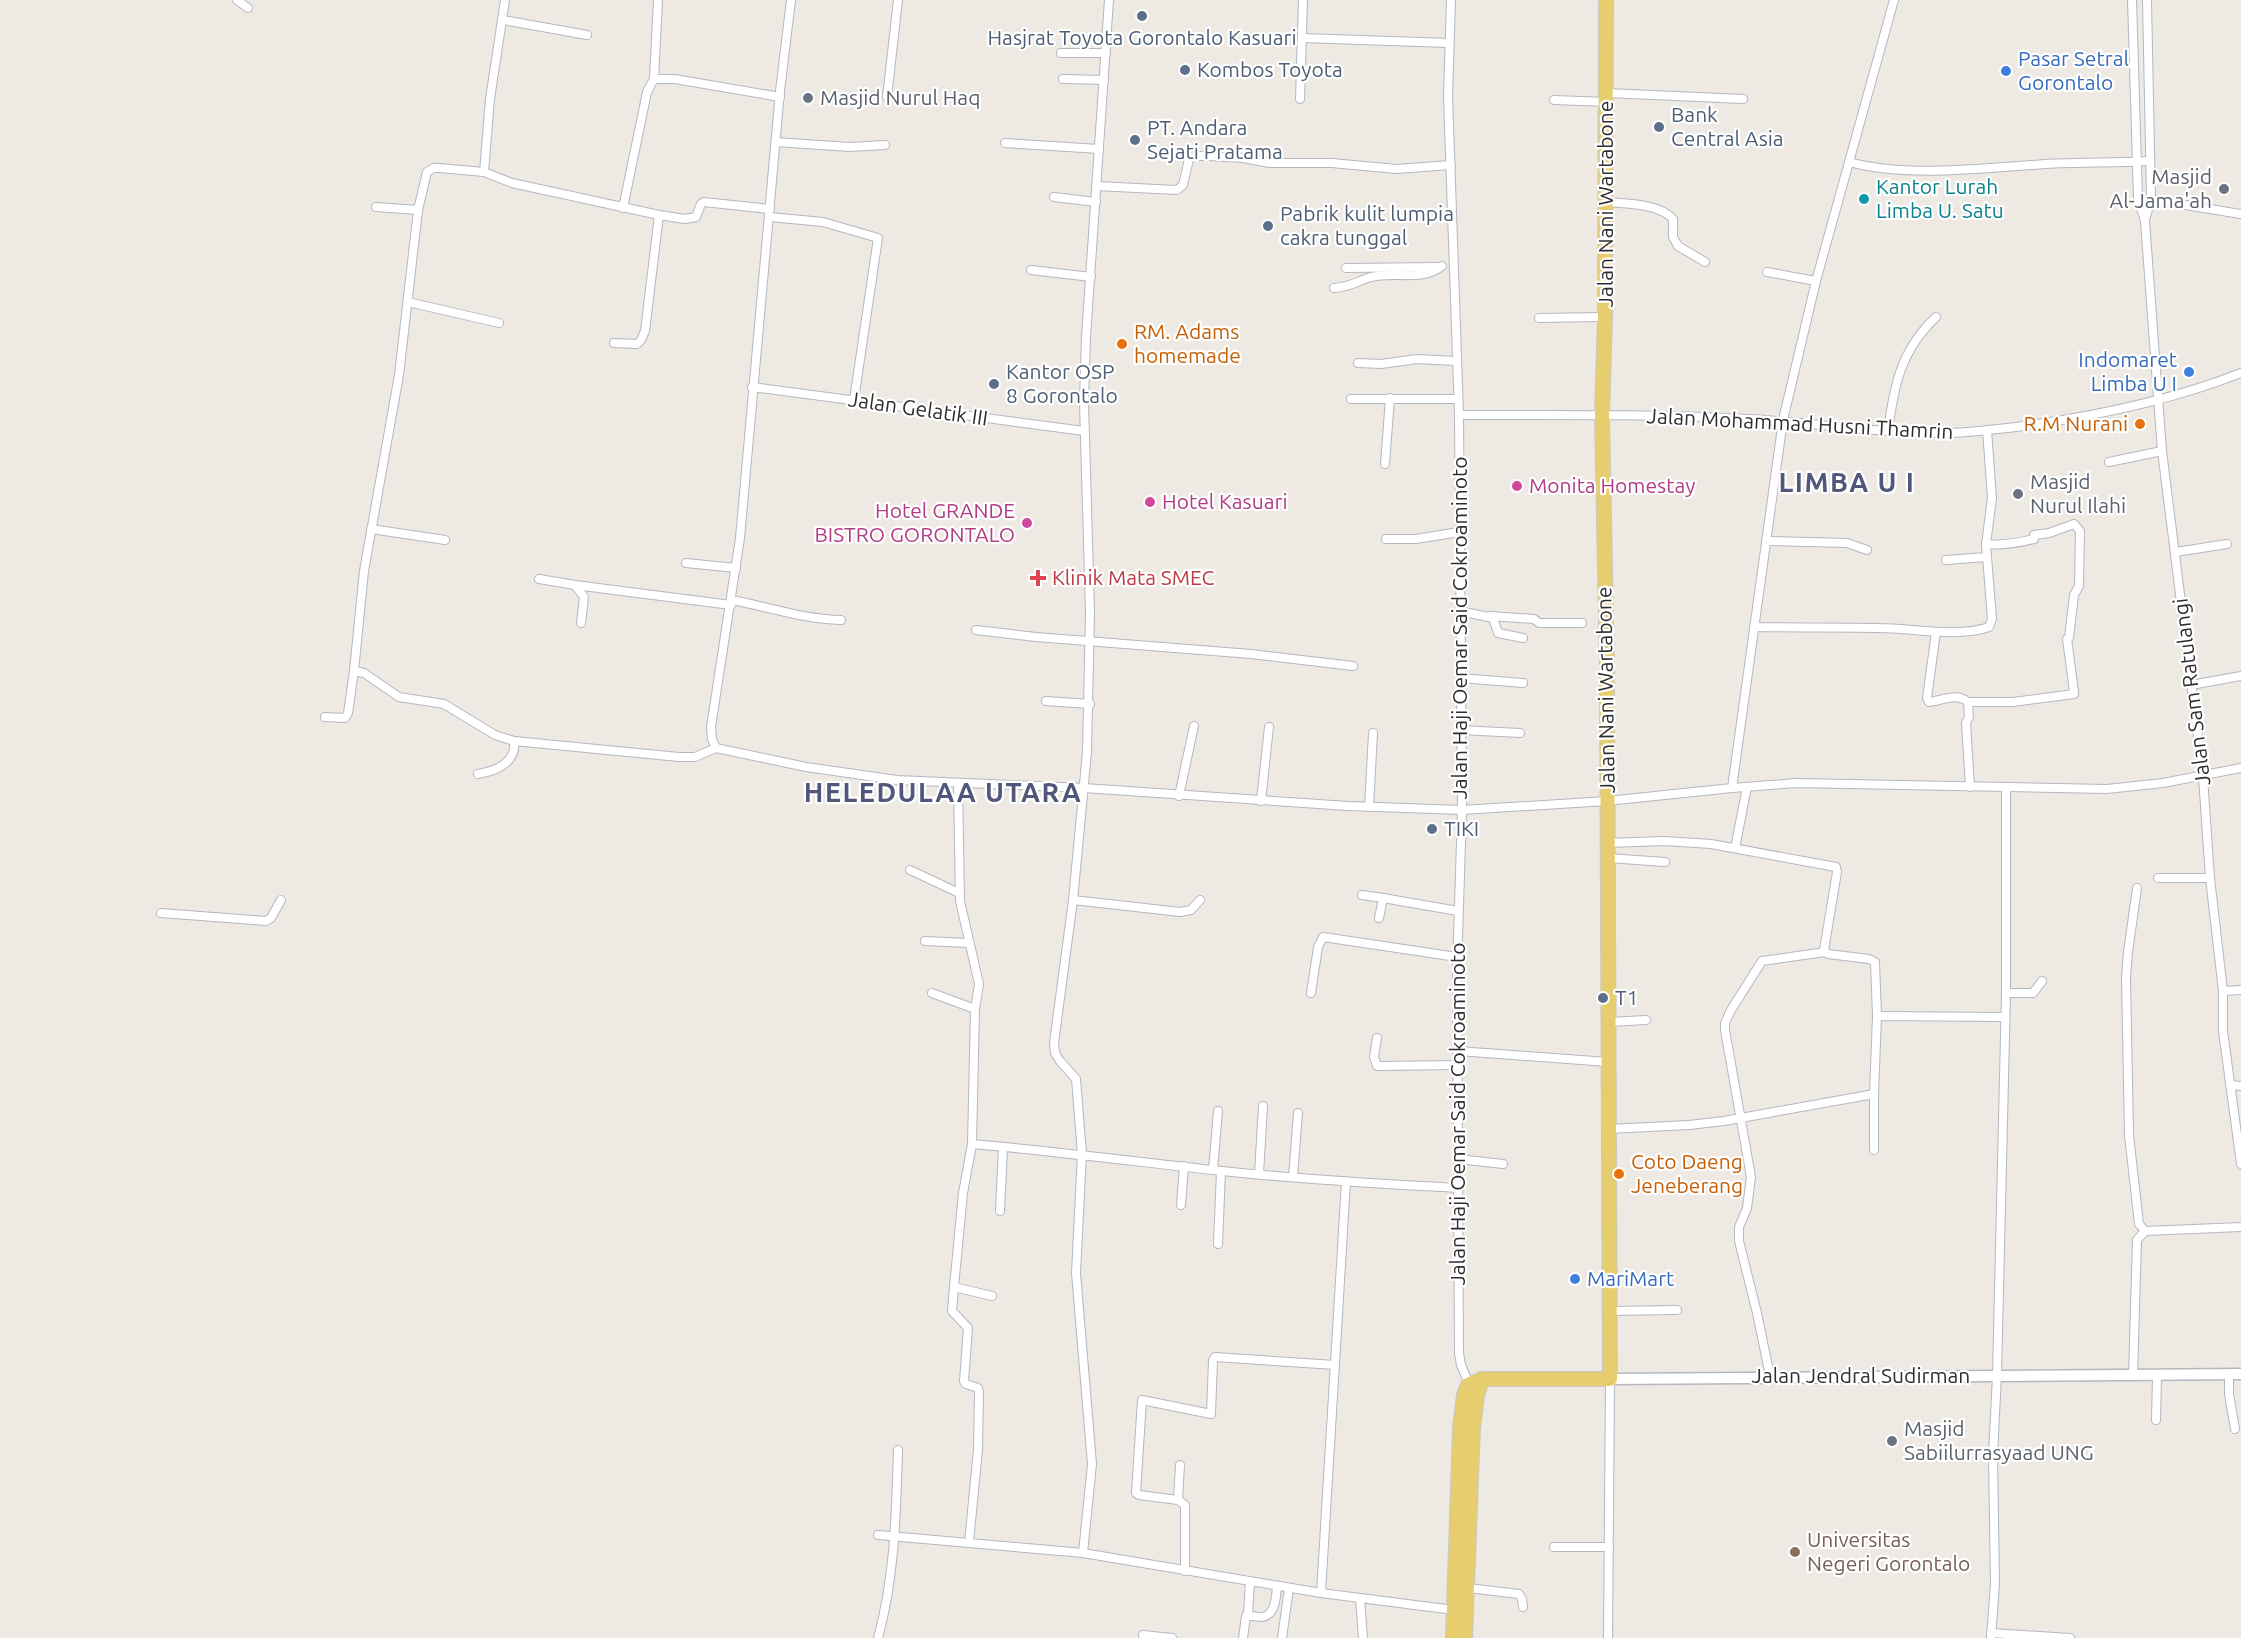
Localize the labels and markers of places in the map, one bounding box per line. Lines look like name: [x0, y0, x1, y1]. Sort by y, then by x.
marker: Hasjrat Toyota Gorontalo Kasuari: [1135, 9, 1149, 23]
place label: Hasjrat Toyota Gorontalo Kasuari: [987, 25, 1297, 49]
place label: Pasar Setral Gorontalo: [2018, 46, 2129, 94]
place label: Kombos Toyota: [1197, 57, 1343, 81]
marker: Kombos Toyota: [1178, 63, 1192, 77]
marker: Pasar Setral Gorontalo: [1999, 64, 2013, 78]
place label: Masjid Nurul Haq: [820, 85, 980, 109]
marker: Masjid Nurul Haq: [801, 91, 815, 105]
place label: Bank Central Asia: [1671, 102, 1784, 150]
place label: PT. Andara Sejati Pratama: [1147, 115, 1283, 163]
marker: Bank Central Asia: [1652, 120, 1666, 134]
marker: PT. Andara Sejati Pratama: [1128, 133, 1142, 147]
place label: Masjid Al-Jama'ah: [2110, 164, 2212, 212]
place label: Kantor Lurah Limba U. Satu: [1876, 174, 2004, 222]
marker: Masjid Al-Jama'ah: [2217, 182, 2231, 196]
marker: Kantor Lurah Limba U. Satu: [1857, 192, 1871, 206]
place label: Pabrik kulit lumpia cakra tunggal: [1280, 201, 1454, 249]
marker: Pabrik kulit lumpia cakra tunggal: [1261, 219, 1275, 233]
place label: RM. Adams homemade: [1134, 319, 1241, 367]
marker: RM. Adams homemade: [1115, 337, 1129, 351]
place label: Indomaret Limba U I: [2078, 347, 2177, 395]
place label: Kantor OSP 8 Gorontalo: [1006, 359, 1118, 407]
marker: Indomaret Limba U I: [2182, 365, 2196, 379]
marker: Kantor OSP 8 Gorontalo: [987, 377, 1001, 391]
place label: R.M Nurani: [2024, 411, 2128, 435]
marker: R.M Nurani: [2133, 417, 2147, 431]
place label: Masjid Nurul Ilahi: [2030, 469, 2126, 517]
place label: Monita Homestay: [1529, 473, 1695, 497]
marker: Monita Homestay: [1510, 479, 1524, 493]
marker: Masjid Nurul Ilahi: [2011, 487, 2025, 501]
place label: Hotel Kasuari: [1162, 489, 1288, 513]
marker: Hotel Kasuari: [1143, 495, 1157, 509]
place label: Hotel GRANDE BISTRO GORONTALO: [814, 498, 1015, 546]
marker: Hotel GRANDE BISTRO GORONTALO: [1020, 516, 1034, 530]
place label: Klinik Mata SMEC: [1052, 565, 1214, 589]
marker: Klinik Mata SMEC: [1029, 569, 1047, 587]
place label: TIKI: [1444, 816, 1479, 840]
marker: TIKI: [1425, 822, 1439, 836]
place label: T1: [1615, 985, 1639, 1009]
marker: T1: [1596, 991, 1610, 1005]
place label: Coto Daeng Jeneberang: [1631, 1149, 1743, 1197]
marker: Coto Daeng Jeneberang: [1612, 1167, 1626, 1181]
place label: MariMart: [1587, 1266, 1674, 1290]
marker: MariMart: [1568, 1272, 1582, 1286]
place label: Masjid Sabiilurrasyaad UNG: [1904, 1416, 2094, 1464]
marker: Masjid Sabiilurrasyaad UNG: [1885, 1434, 1899, 1448]
place label: Universitas Negeri Gorontalo: [1807, 1527, 1970, 1575]
marker: Universitas Negeri Gorontalo: [1788, 1545, 1802, 1559]

